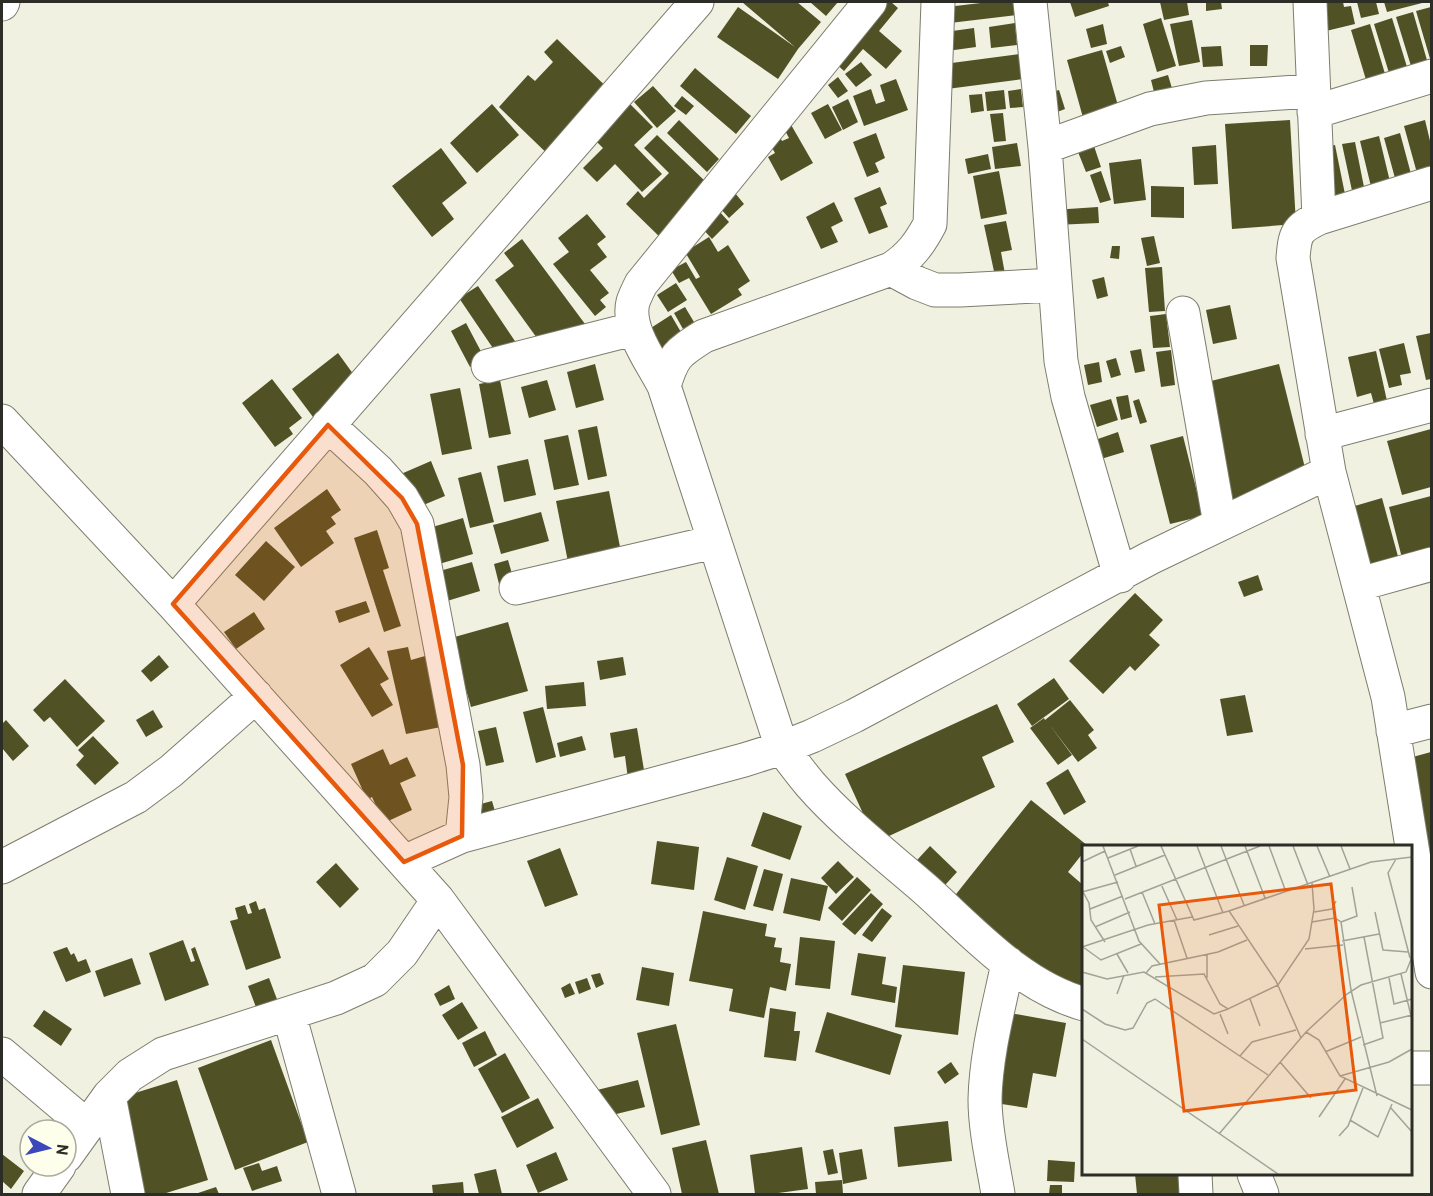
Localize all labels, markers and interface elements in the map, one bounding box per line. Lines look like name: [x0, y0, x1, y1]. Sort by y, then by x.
inset map: [1082, 845, 1412, 1175]
north arrow: [18, 1118, 78, 1178]
text: N: [53, 1143, 73, 1156]

